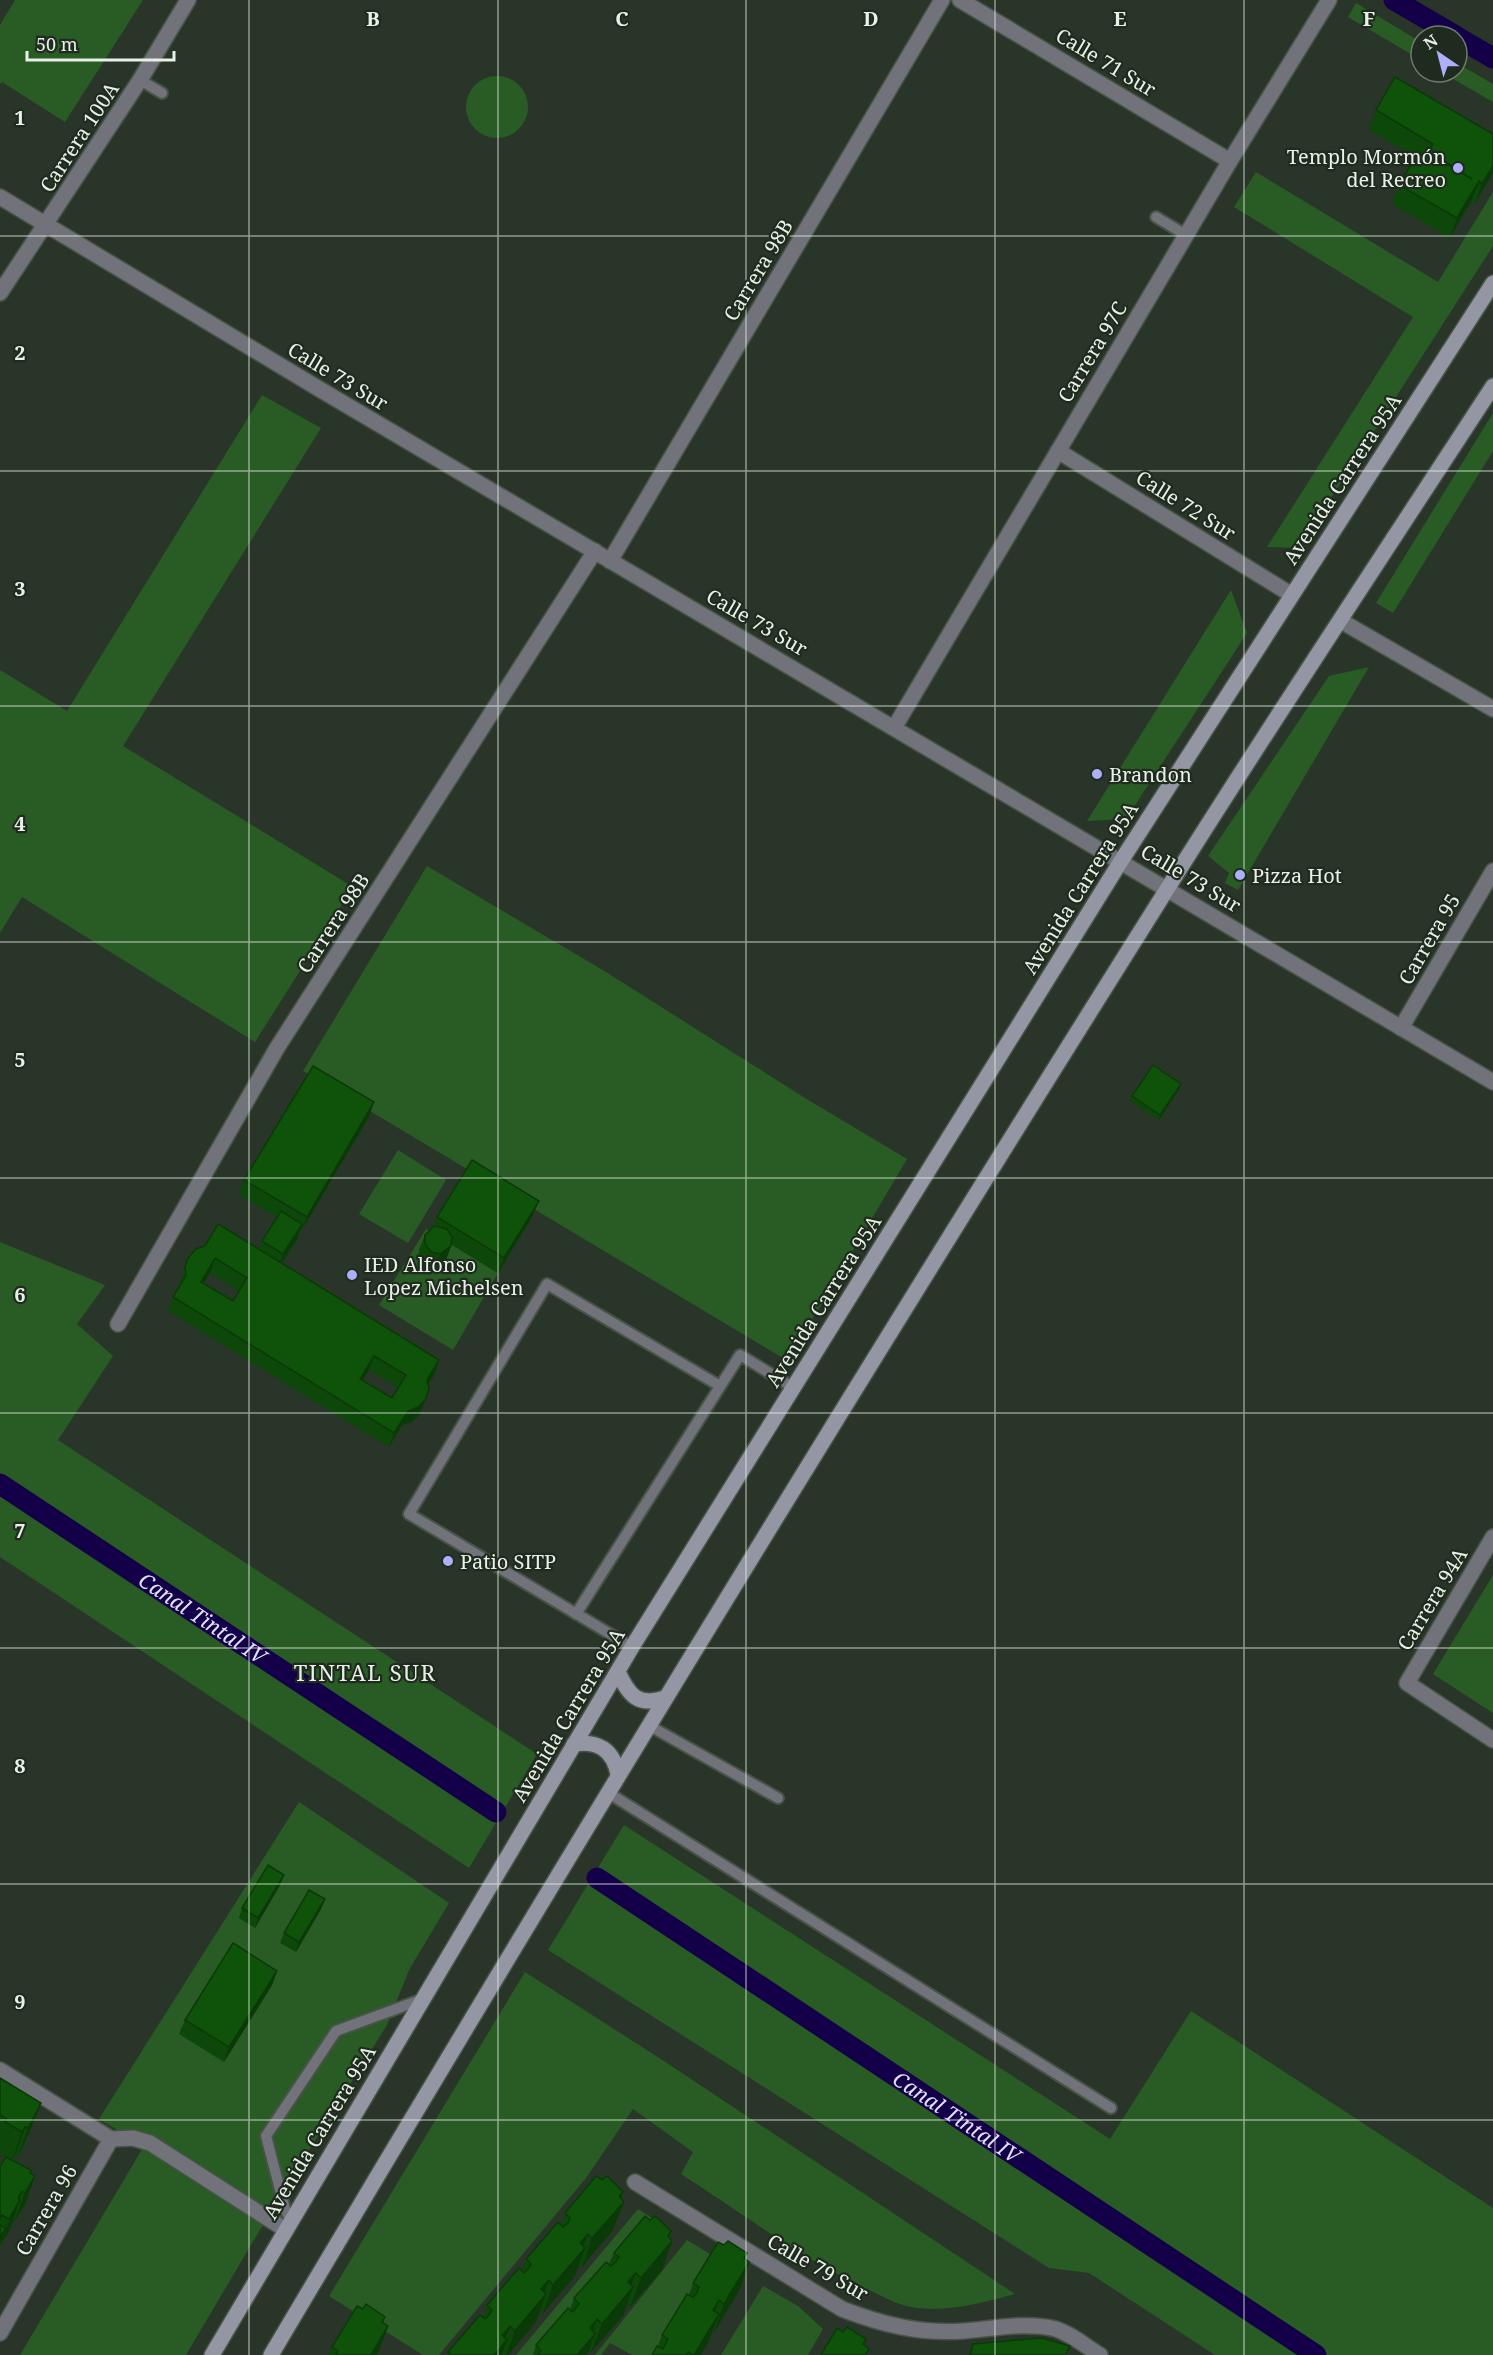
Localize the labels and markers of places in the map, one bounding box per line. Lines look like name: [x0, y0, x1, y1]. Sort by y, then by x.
place label: Templo Mormón del Recreo: [1287, 143, 1446, 193]
marker: Templo Mormón del Recreo: [1451, 161, 1465, 175]
place label: Brandon: [1109, 761, 1192, 788]
marker: Brandon: [1090, 767, 1104, 781]
place label: Pizza Hot: [1252, 862, 1342, 889]
marker: Pizza Hot: [1233, 868, 1247, 882]
place label: IED Alfonso Lopez Michelsen: [364, 1251, 524, 1301]
marker: IED Alfonso Lopez Michelsen: [345, 1268, 359, 1282]
place label: Patio SITP: [460, 1548, 556, 1575]
marker: Patio SITP: [441, 1554, 455, 1568]

